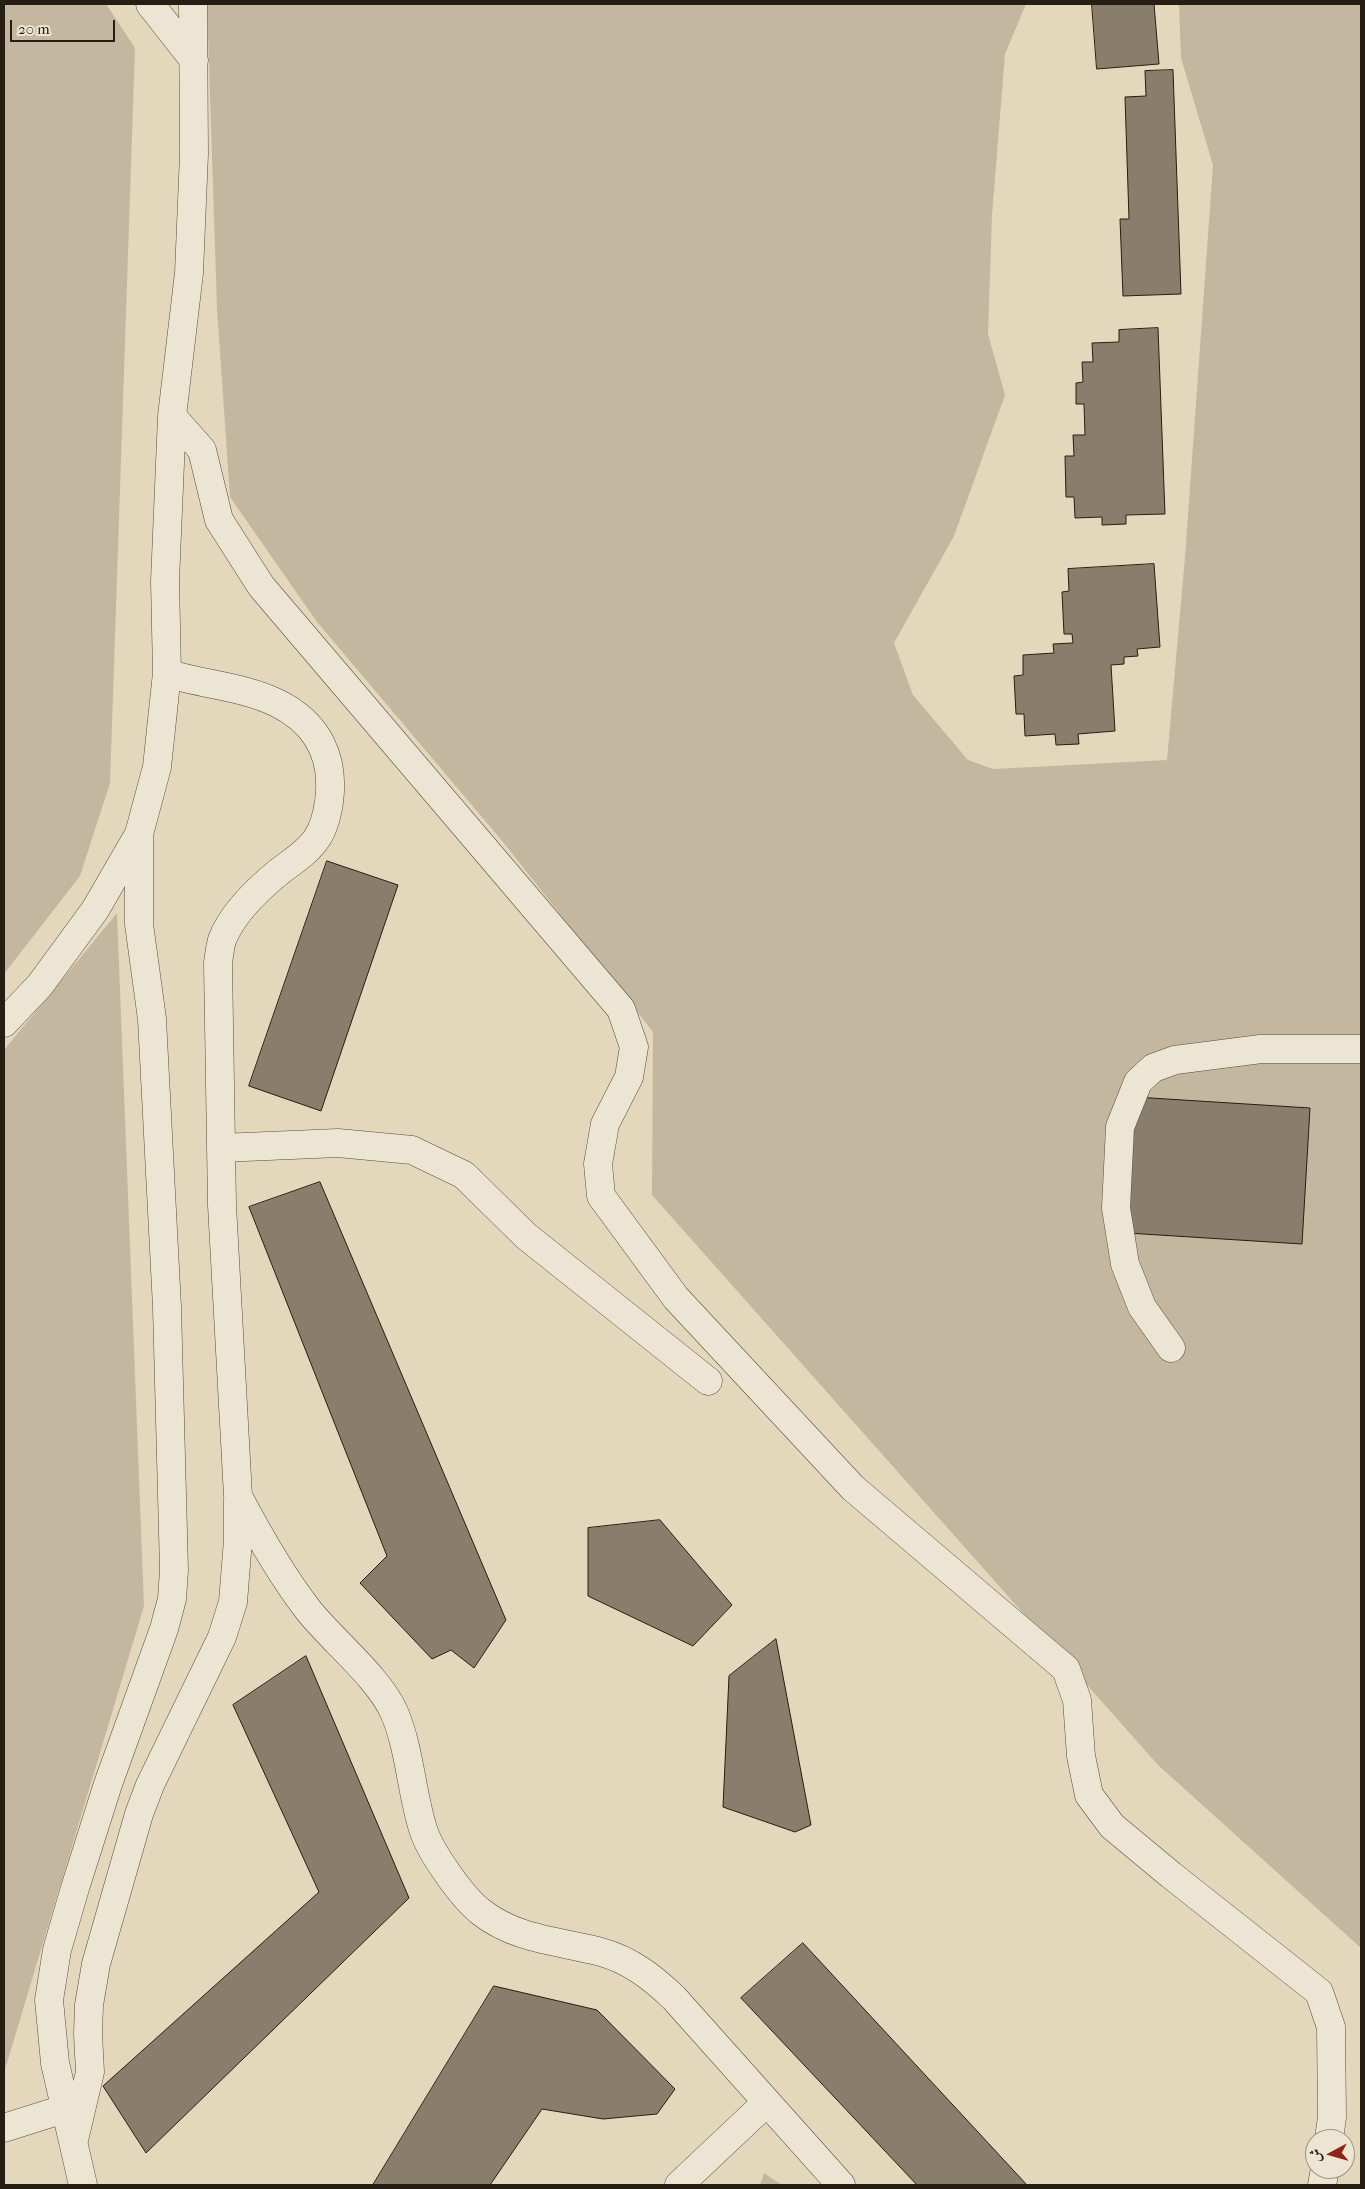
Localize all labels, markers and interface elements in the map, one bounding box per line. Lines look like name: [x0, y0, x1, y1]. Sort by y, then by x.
scale bar: [12, 10, 118, 42]
text: 20 m: [18, 20, 50, 38]
north arrow: [1305, 2129, 1355, 2179]
text: ش: [1306, 2148, 1325, 2163]

